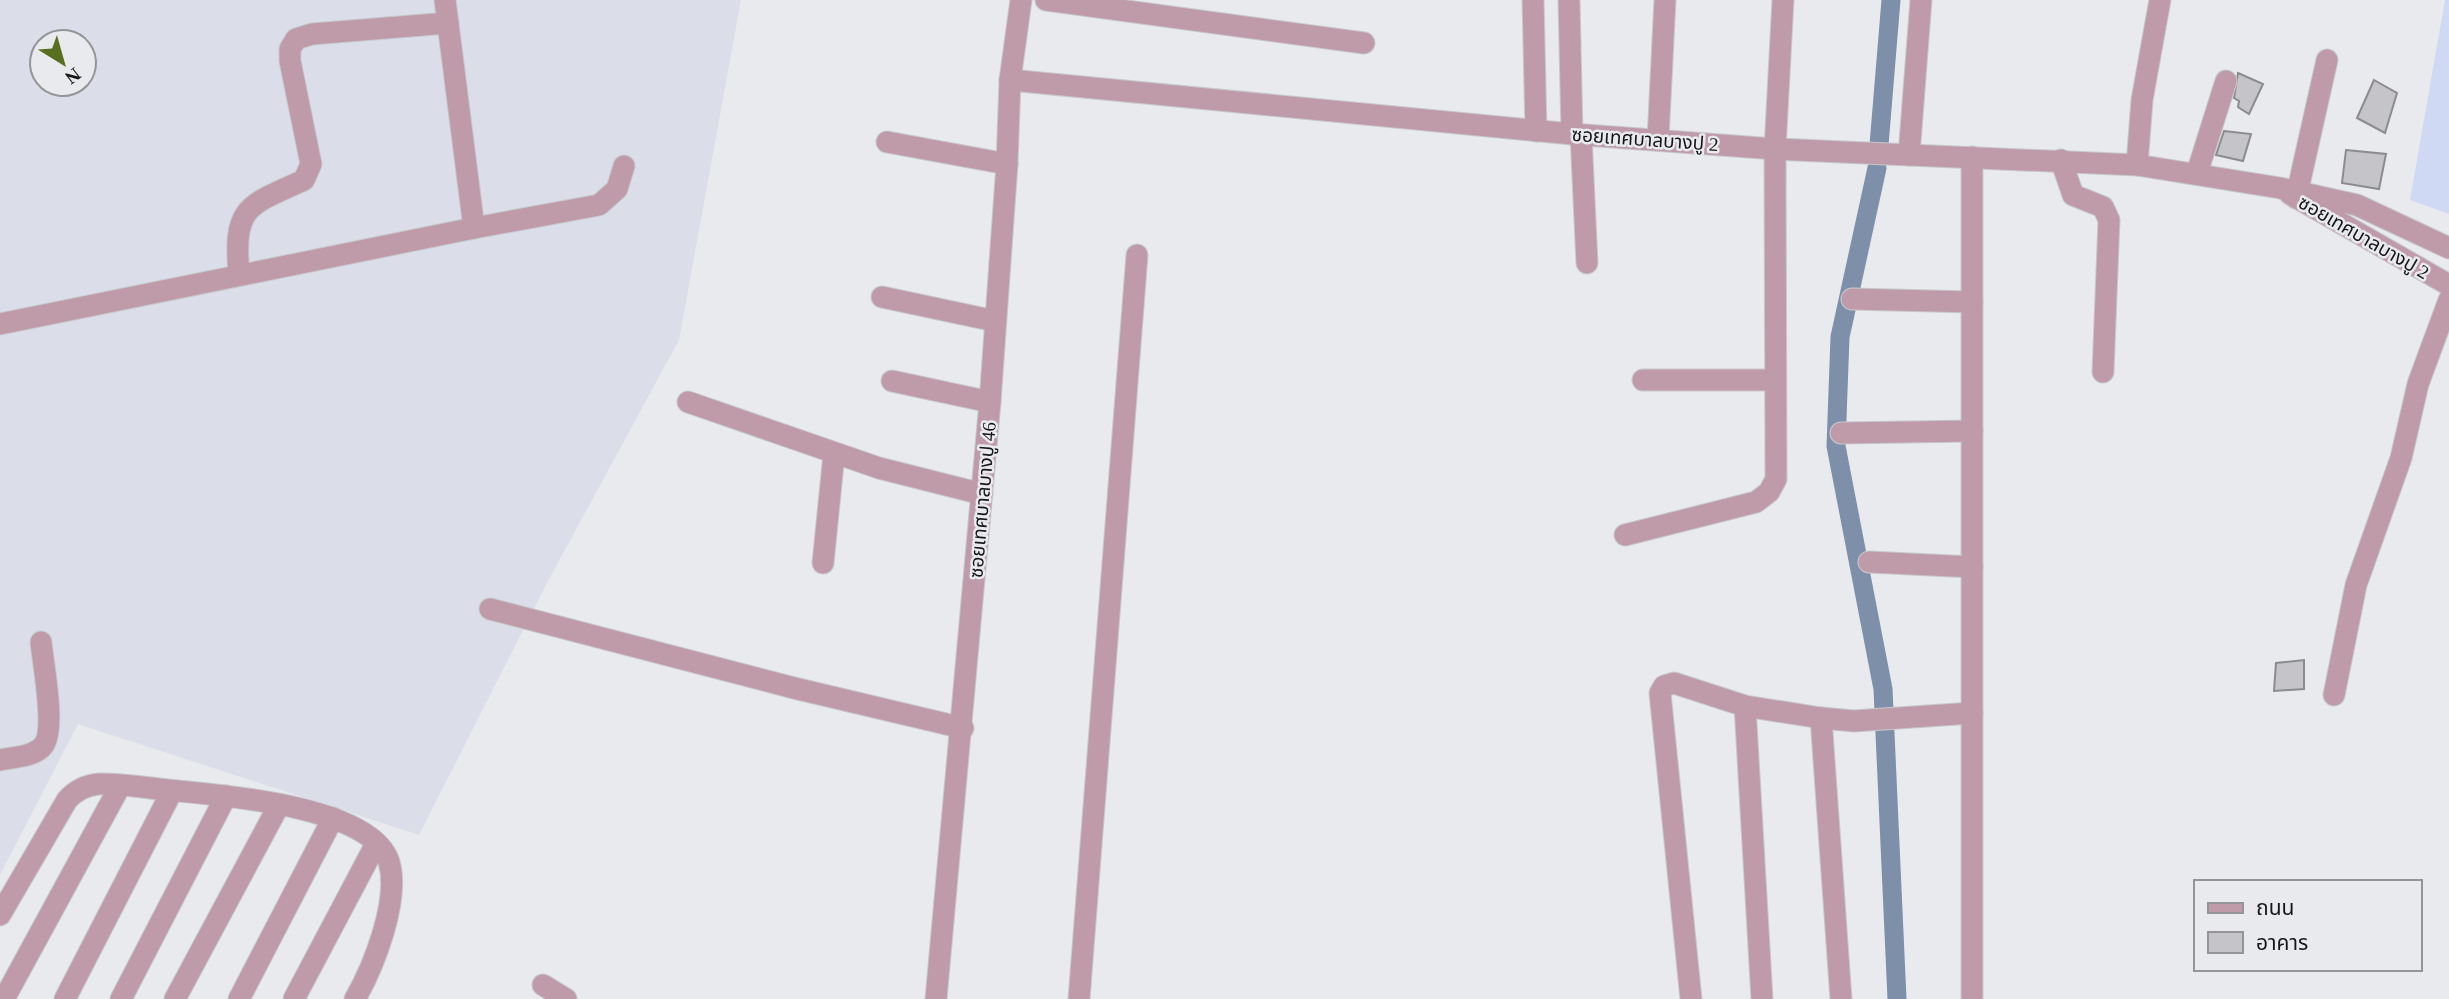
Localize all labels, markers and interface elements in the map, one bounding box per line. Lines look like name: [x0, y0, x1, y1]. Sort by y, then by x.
north arrow: [28, 28, 98, 98]
text: N: [61, 64, 85, 89]
street label: ซอยเทศบาลบางปู 2: [1571, 124, 1719, 157]
street label: ซอยเทศบาลบางปู 2: [2294, 192, 2433, 285]
street label: ซอยเทศบาลบางปู 46: [965, 421, 1002, 579]
legend: [2194, 880, 2421, 971]
text: ถนน: [2256, 896, 2294, 920]
text: อาคาร: [2256, 931, 2308, 955]

